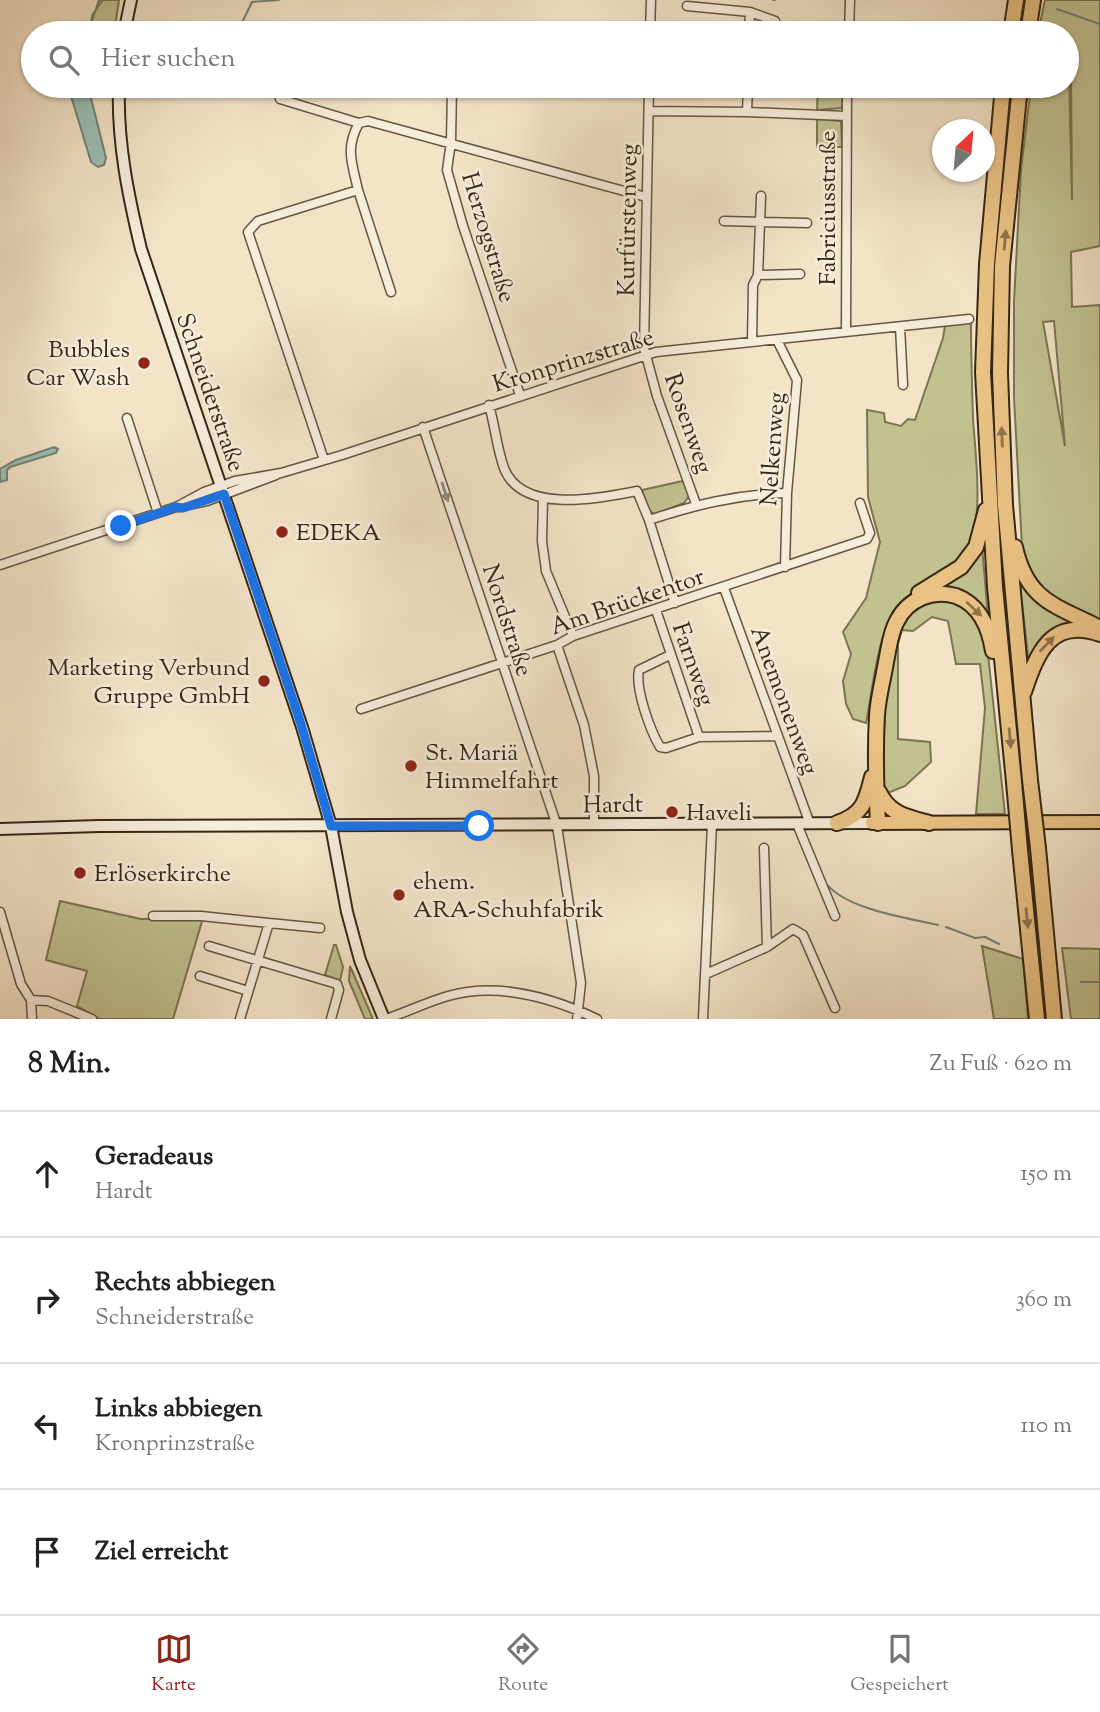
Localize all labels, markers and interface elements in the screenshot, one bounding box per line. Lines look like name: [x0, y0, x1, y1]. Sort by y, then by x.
search box: [21, 21, 1079, 98]
icon: search: [45, 41, 83, 79]
text: Hier suchen: [101, 41, 236, 78]
north arrow: [932, 119, 995, 182]
street label: Fabriciusstraße: [812, 131, 846, 285]
street label: Kurfürstenweg: [611, 143, 647, 297]
street label: Herzogstraße: [451, 168, 523, 307]
one-way arrow: [999, 228, 1010, 250]
street label: Schneiderstraße: [166, 309, 252, 477]
street label: Kronprinzstraße: [489, 321, 658, 403]
place label: Bubbles Car Wash: [26, 334, 130, 396]
marker: Bubbles Car Wash: [136, 355, 152, 371]
street label: Rosenweg: [654, 369, 720, 479]
street label: Nelkenweg: [753, 391, 795, 507]
one-way arrow: [997, 426, 1008, 448]
one-way arrow: [440, 481, 451, 502]
route end: [105, 510, 136, 541]
place label: EDEKA: [296, 517, 381, 551]
marker: EDEKA: [274, 524, 290, 540]
street label: Nordstraße: [472, 560, 540, 681]
street label: Am Brückentor: [546, 561, 709, 645]
one-way arrow: [965, 601, 983, 617]
street label: Farnweg: [662, 618, 722, 711]
street label: Anemonenweg: [740, 622, 826, 780]
one-way arrow: [1038, 636, 1055, 653]
place label: Marketing Verbund Gruppe GmbH: [47, 652, 250, 714]
marker: Marketing Verbund Gruppe GmbH: [256, 673, 272, 689]
one-way arrow: [1005, 727, 1016, 749]
place label: St. Mariä Himmelfahrt: [425, 737, 558, 799]
marker: St. Mariä Himmelfahrt: [403, 758, 419, 774]
street label: Hardt: [583, 788, 643, 824]
place label: Haveli: [686, 797, 752, 831]
marker: Haveli: [664, 804, 680, 820]
route start: [463, 810, 494, 841]
place label: Erlöserkirche: [94, 858, 231, 892]
marker: Erlöserkirche: [72, 865, 88, 881]
place label: ehem. ARA-Schuhfabrik: [413, 866, 604, 928]
marker: ehem. ARA-Schuhfabrik: [391, 887, 407, 903]
one-way arrow: [1022, 907, 1033, 929]
text: 8 Min.: [28, 1043, 111, 1086]
text: Zu Fuß · 620 m: [929, 1048, 1072, 1081]
text: Geradeaus: [95, 1139, 213, 1176]
icon: ahead: [28, 1155, 66, 1193]
text: 150 m: [1020, 1158, 1072, 1191]
text: Hardt: [95, 1176, 153, 1209]
text: Rechts abbiegen: [95, 1265, 276, 1302]
icon: right: [28, 1281, 66, 1319]
text: 360 m: [1015, 1284, 1072, 1317]
text: Schneiderstraße: [95, 1302, 254, 1335]
text: Links abbiegen: [95, 1391, 263, 1428]
icon: left: [28, 1407, 66, 1445]
text: 110 m: [1021, 1410, 1072, 1443]
text: Kronprinzstraße: [95, 1428, 255, 1461]
icon: arrive: [28, 1533, 66, 1571]
text: Ziel erreicht: [95, 1534, 228, 1571]
tab: Karte: [151, 1630, 196, 1699]
tab: Route: [498, 1630, 548, 1699]
tab: Gespeichert: [850, 1630, 949, 1699]

